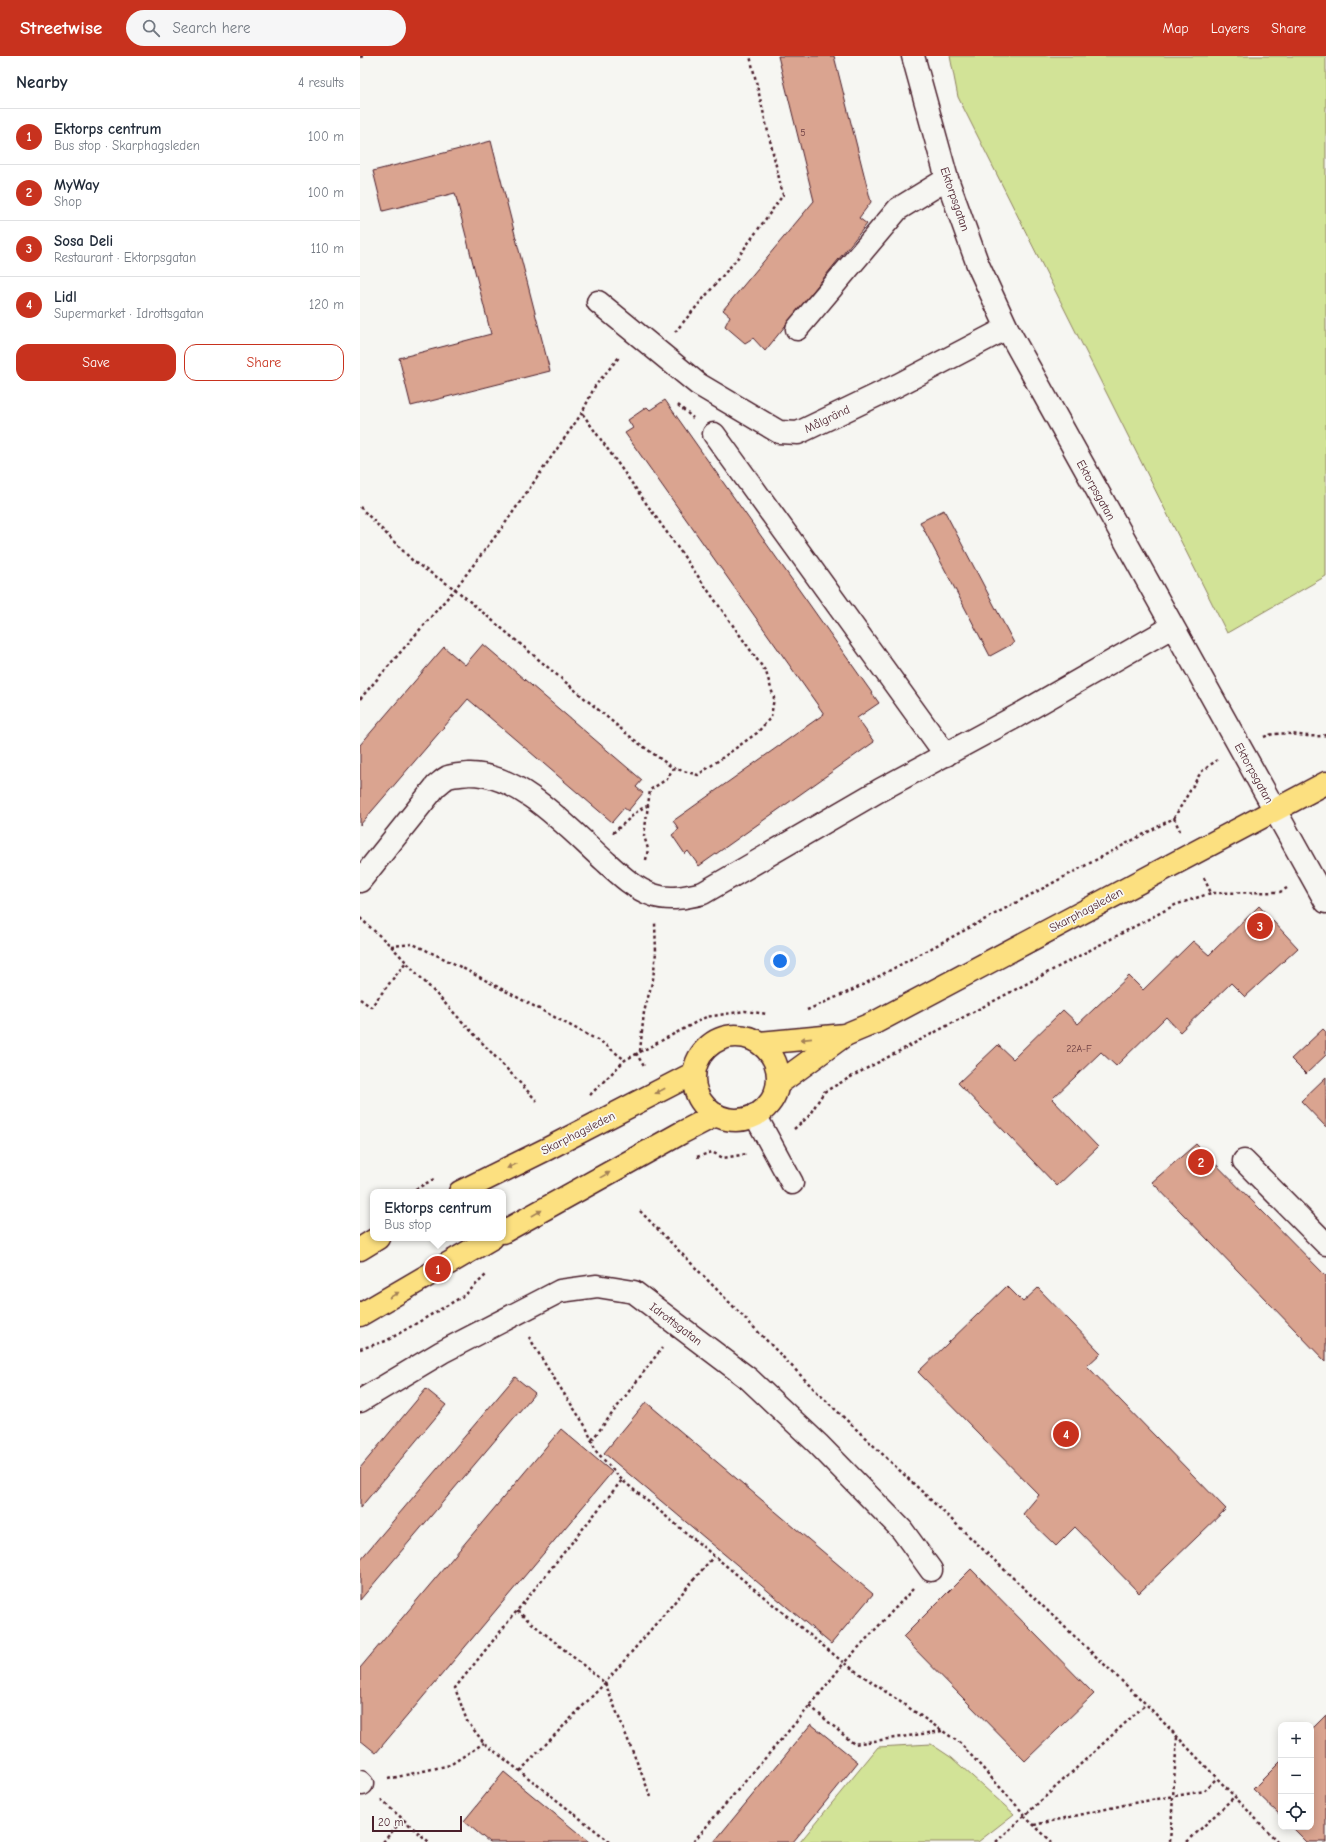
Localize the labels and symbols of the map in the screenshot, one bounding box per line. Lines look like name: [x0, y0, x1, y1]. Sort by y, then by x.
house number: 5: [800, 127, 806, 139]
street label: Ektorpsgatan: [937, 165, 973, 233]
street label: Målgränd: [802, 402, 852, 436]
street label: Ektorpsgatan: [1074, 457, 1118, 523]
street label: Ektorpsgatan: [1232, 740, 1276, 806]
street label: Skarphagsleden: [1047, 885, 1125, 935]
pin: 3: [1247, 911, 1273, 941]
your location: [770, 951, 790, 971]
one-way arrow: [800, 1036, 812, 1042]
house number: 22A-F: [1066, 1043, 1092, 1055]
one-way arrow: [654, 1088, 665, 1095]
street label: Skarphagsleden: [539, 1108, 617, 1158]
pin: 2: [1188, 1147, 1214, 1177]
one-way arrow: [506, 1163, 518, 1169]
one-way arrow: [599, 1171, 611, 1178]
one-way arrow: [531, 1209, 543, 1216]
pin: 1: [425, 1254, 451, 1284]
one-way arrow: [388, 1292, 400, 1299]
street label: Idrottsgatan: [647, 1300, 705, 1348]
pin: 4: [1053, 1419, 1079, 1449]
scale bar: [372, 1814, 462, 1833]

